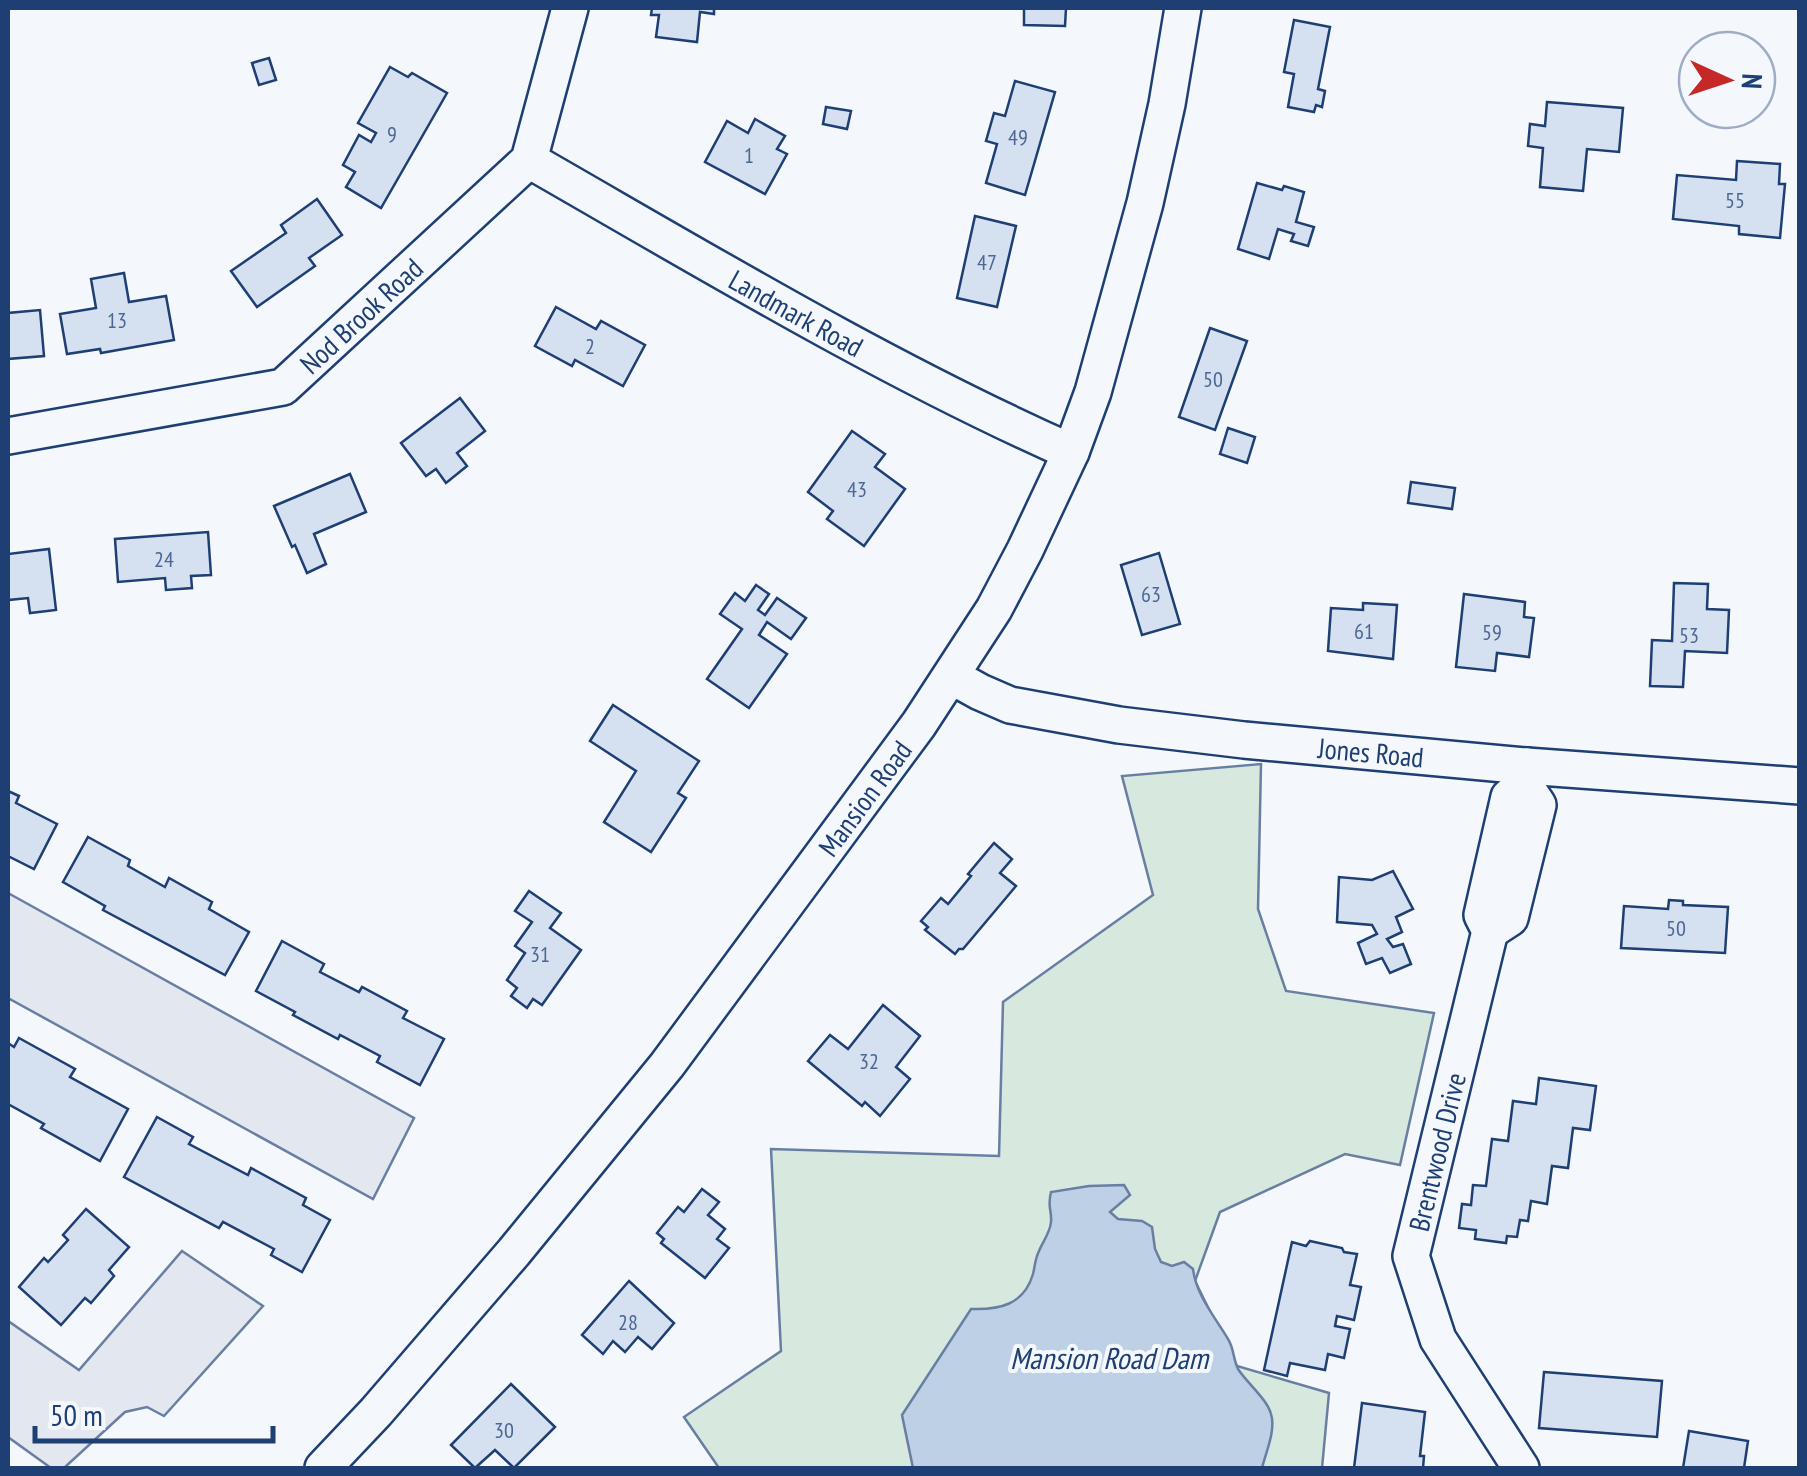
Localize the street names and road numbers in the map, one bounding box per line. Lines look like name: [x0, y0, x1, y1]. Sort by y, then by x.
street label: Nod Brook Road: [291, 249, 430, 381]
street label: Landmark Road: [723, 261, 870, 365]
street label: Jones Road: [1315, 728, 1425, 775]
street label: Mansion Road: [809, 733, 919, 863]
street label: Brentwood Drive: [1399, 1069, 1473, 1235]

